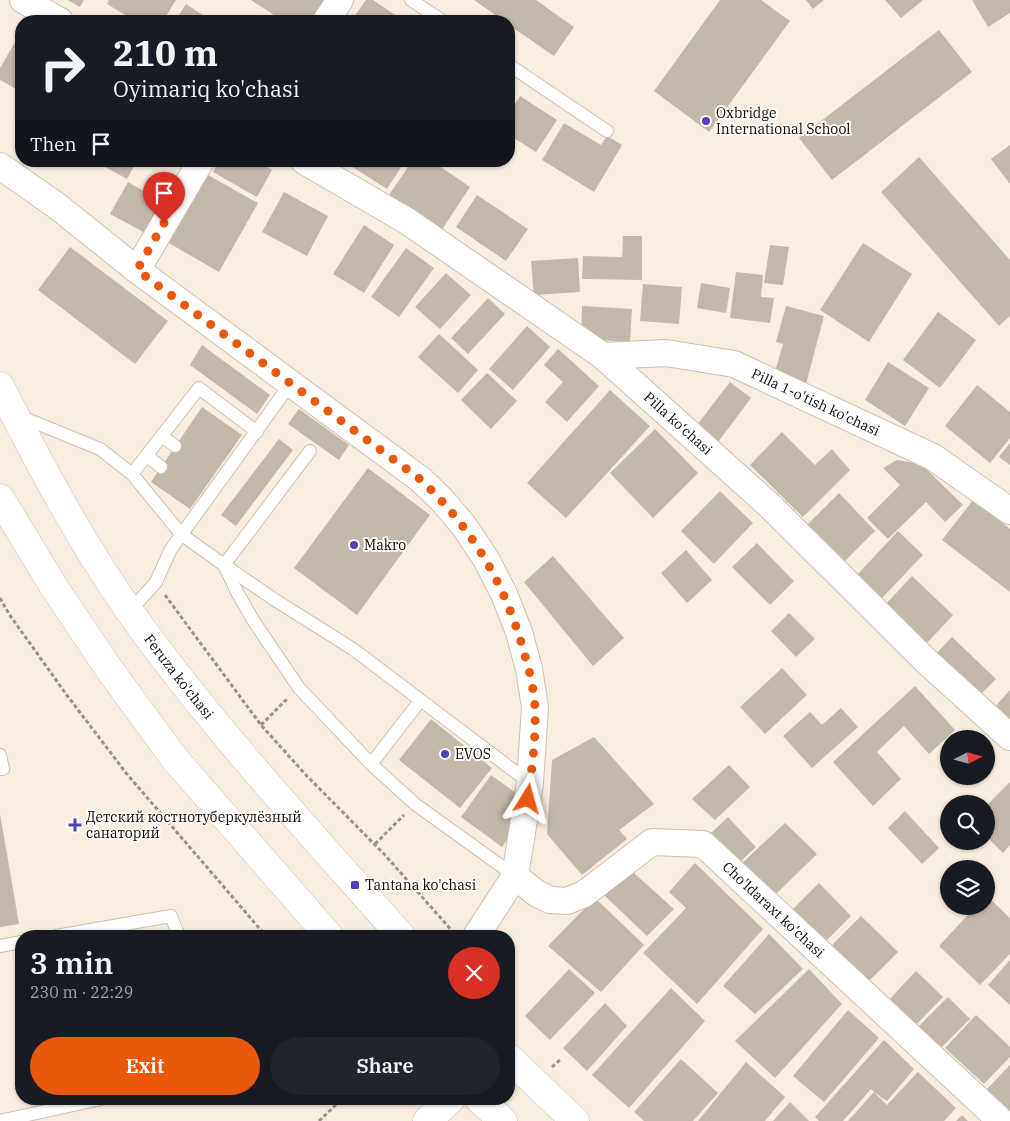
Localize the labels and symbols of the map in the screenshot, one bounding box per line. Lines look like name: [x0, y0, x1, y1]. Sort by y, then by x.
place label: Oxbridge International School: [716, 104, 851, 138]
marker: Oxbridge International School: [700, 115, 712, 127]
pin: [143, 172, 185, 223]
street label: Pilla 1-o'tish ko'chasi: [749, 364, 883, 440]
street label: Pilla ko‘chasi: [640, 388, 716, 459]
place label: Makro: [364, 536, 406, 554]
marker: Makro: [348, 539, 360, 551]
street label: Feruza ko'chasi: [140, 631, 218, 723]
north arrow: [940, 730, 995, 785]
place label: EVOS: [455, 745, 491, 763]
marker: EVOS: [439, 748, 451, 760]
position arrow: [501, 772, 553, 824]
place label: Детский костнотуберкулёзный санаторий: [86, 808, 302, 842]
marker: Детский костнотуберкулёзный санаторий: [68, 818, 82, 832]
street label: Cho'ldaraxt ko'chasi: [719, 858, 828, 961]
place label: Tantana ko'chasi: [365, 876, 476, 894]
marker: Tantana ko'chasi: [349, 879, 361, 891]

